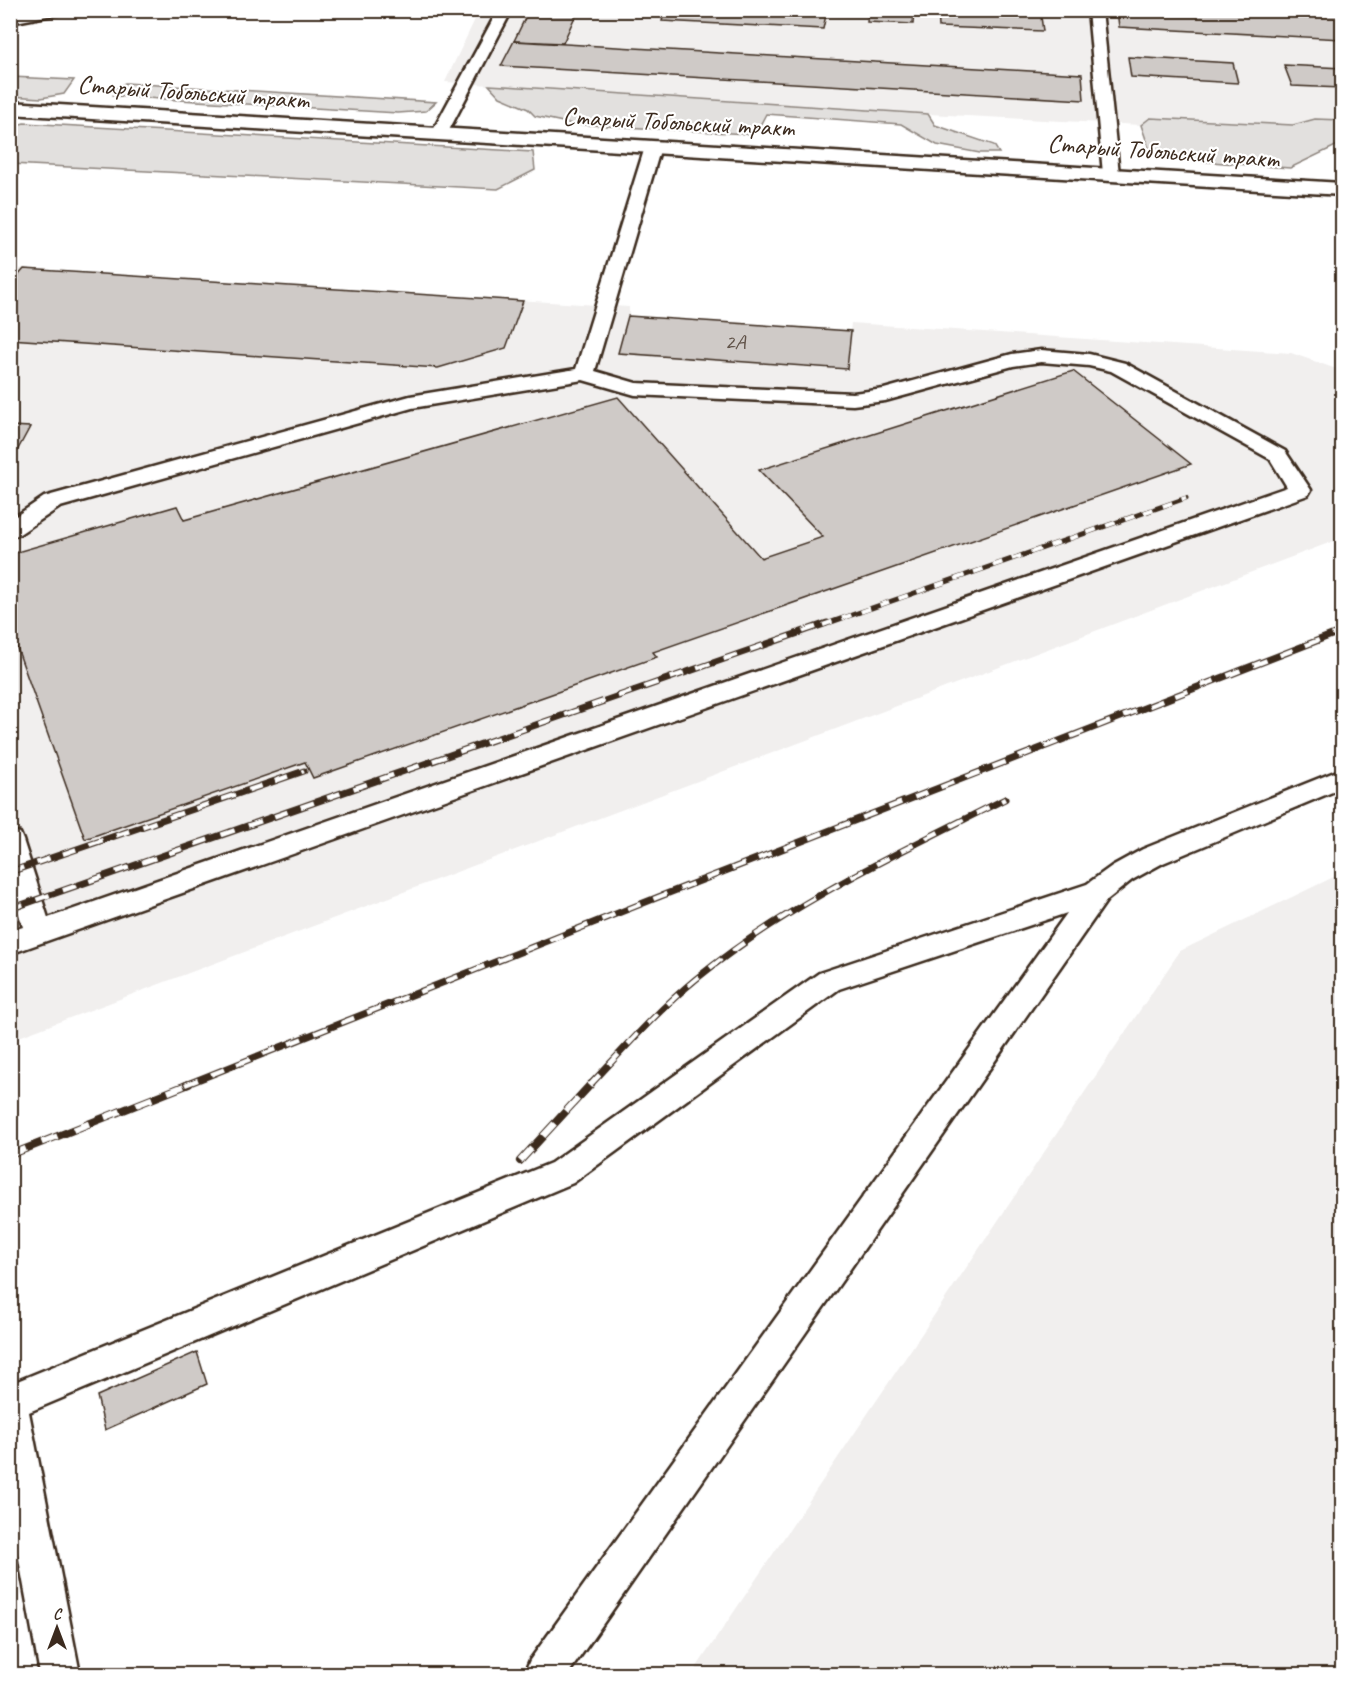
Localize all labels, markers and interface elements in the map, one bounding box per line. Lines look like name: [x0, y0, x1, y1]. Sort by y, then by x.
street label: Старый Тобольский тракт: [76, 67, 311, 117]
street label: Старый Тобольский тракт: [562, 99, 796, 145]
street label: Старый Тобольский тракт: [1046, 126, 1281, 176]
house number: 2А: [725, 328, 746, 356]
north arrow: [27, 1598, 87, 1658]
text: С: [53, 1604, 63, 1624]

